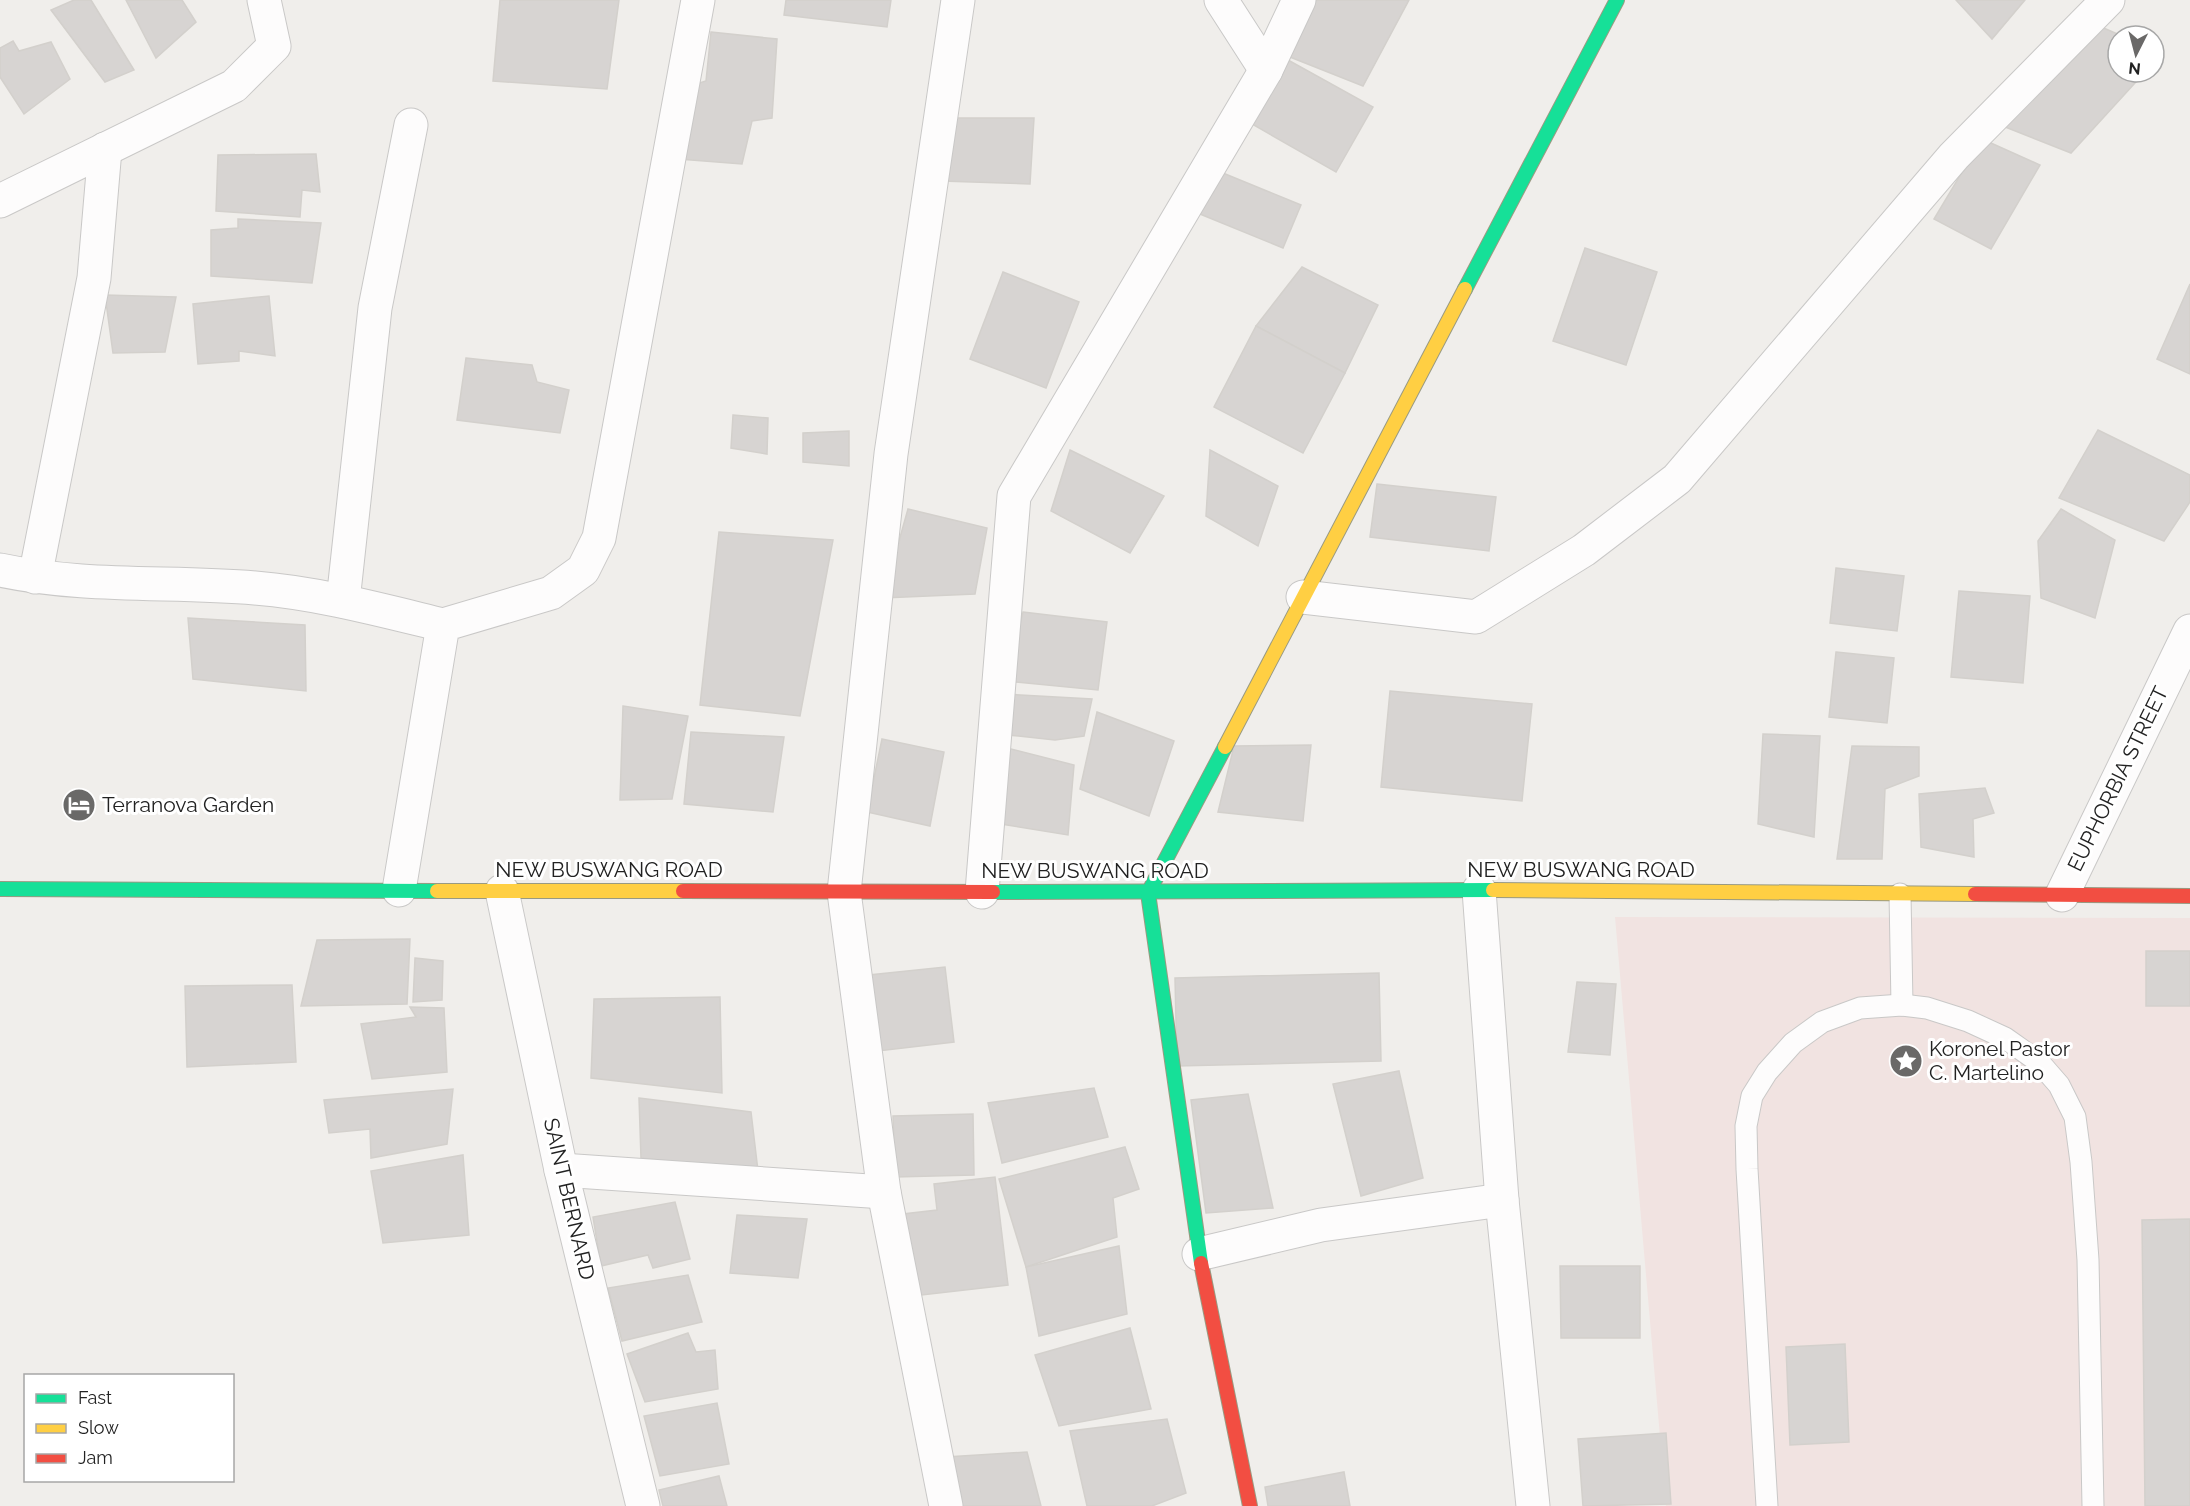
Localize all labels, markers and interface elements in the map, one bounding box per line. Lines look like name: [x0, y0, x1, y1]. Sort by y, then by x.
north arrow: [2106, 24, 2166, 84]
text: N: [2127, 58, 2142, 79]
street label: EUPHORBIA STREET: [2062, 682, 2173, 875]
hotel icon: Terranova Garden: [61, 787, 97, 823]
place label: Terranova Garden: [102, 792, 274, 817]
street label: NEW BUSWANG ROAD: [495, 857, 723, 882]
street label: NEW BUSWANG ROAD: [1467, 857, 1695, 882]
street label: NEW BUSWANG ROAD: [981, 858, 1209, 883]
place label: Koronel Pastor C. Martelino: [1929, 1036, 2071, 1085]
place icon: Koronel Pastor C. Martelino: [1888, 1043, 1924, 1079]
street label: SAINT BERNARD: [539, 1116, 600, 1282]
legend: [24, 1374, 234, 1482]
text: Fast: [78, 1387, 112, 1408]
text: Slow: [78, 1417, 119, 1438]
text: Jam: [78, 1447, 113, 1468]

